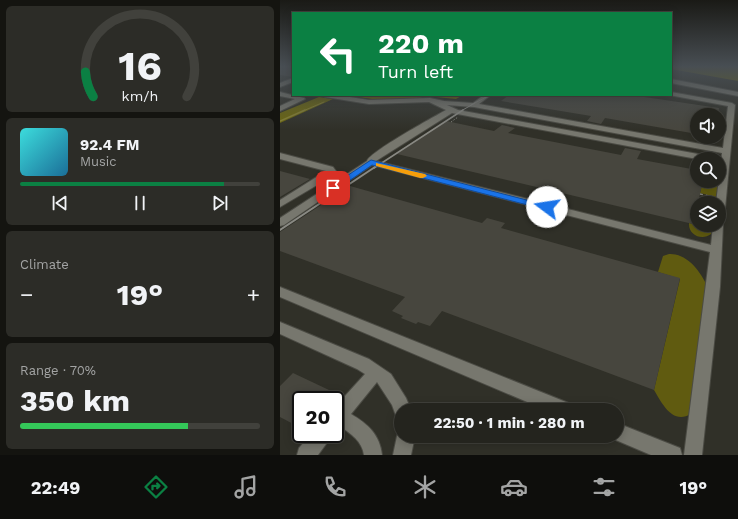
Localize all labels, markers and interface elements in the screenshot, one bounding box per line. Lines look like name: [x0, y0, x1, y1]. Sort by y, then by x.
text: 220 m: [378, 27, 464, 60]
icon: left: [312, 28, 364, 80]
text: 16: [118, 41, 162, 90]
text: Turn left: [378, 61, 453, 82]
text: km/h: [122, 88, 158, 104]
map controls: [690, 108, 726, 232]
button: sound: [690, 108, 726, 144]
text: 92.4 FM: [80, 136, 139, 154]
button: search: [690, 152, 726, 188]
text: Music: [80, 154, 117, 169]
pin: [316, 171, 350, 205]
icon: arrive: [322, 177, 344, 199]
position arrow: [526, 186, 568, 228]
icon: previous: [49, 192, 71, 214]
icon: pause: [129, 192, 151, 214]
icon: next: [209, 192, 231, 214]
button: layers: [690, 196, 726, 232]
text: Climate: [20, 257, 69, 272]
text: 19°: [117, 277, 163, 312]
text: −: [20, 282, 33, 307]
text: +: [247, 282, 260, 307]
text: Range · 70%: [20, 363, 96, 378]
text: 350 km: [20, 383, 130, 418]
speed limit sign: 20: [292, 391, 344, 443]
text: 22:50 · 1 min · 280 m: [433, 414, 585, 432]
icon: directions: [142, 473, 170, 501]
icon: music: [232, 473, 260, 501]
icon: phone: [321, 473, 349, 501]
icon: climate: [411, 473, 439, 501]
icon: car: [500, 473, 528, 501]
icon: filters: [590, 473, 618, 501]
text: 22:49: [31, 477, 80, 498]
text: 19°: [679, 477, 707, 498]

